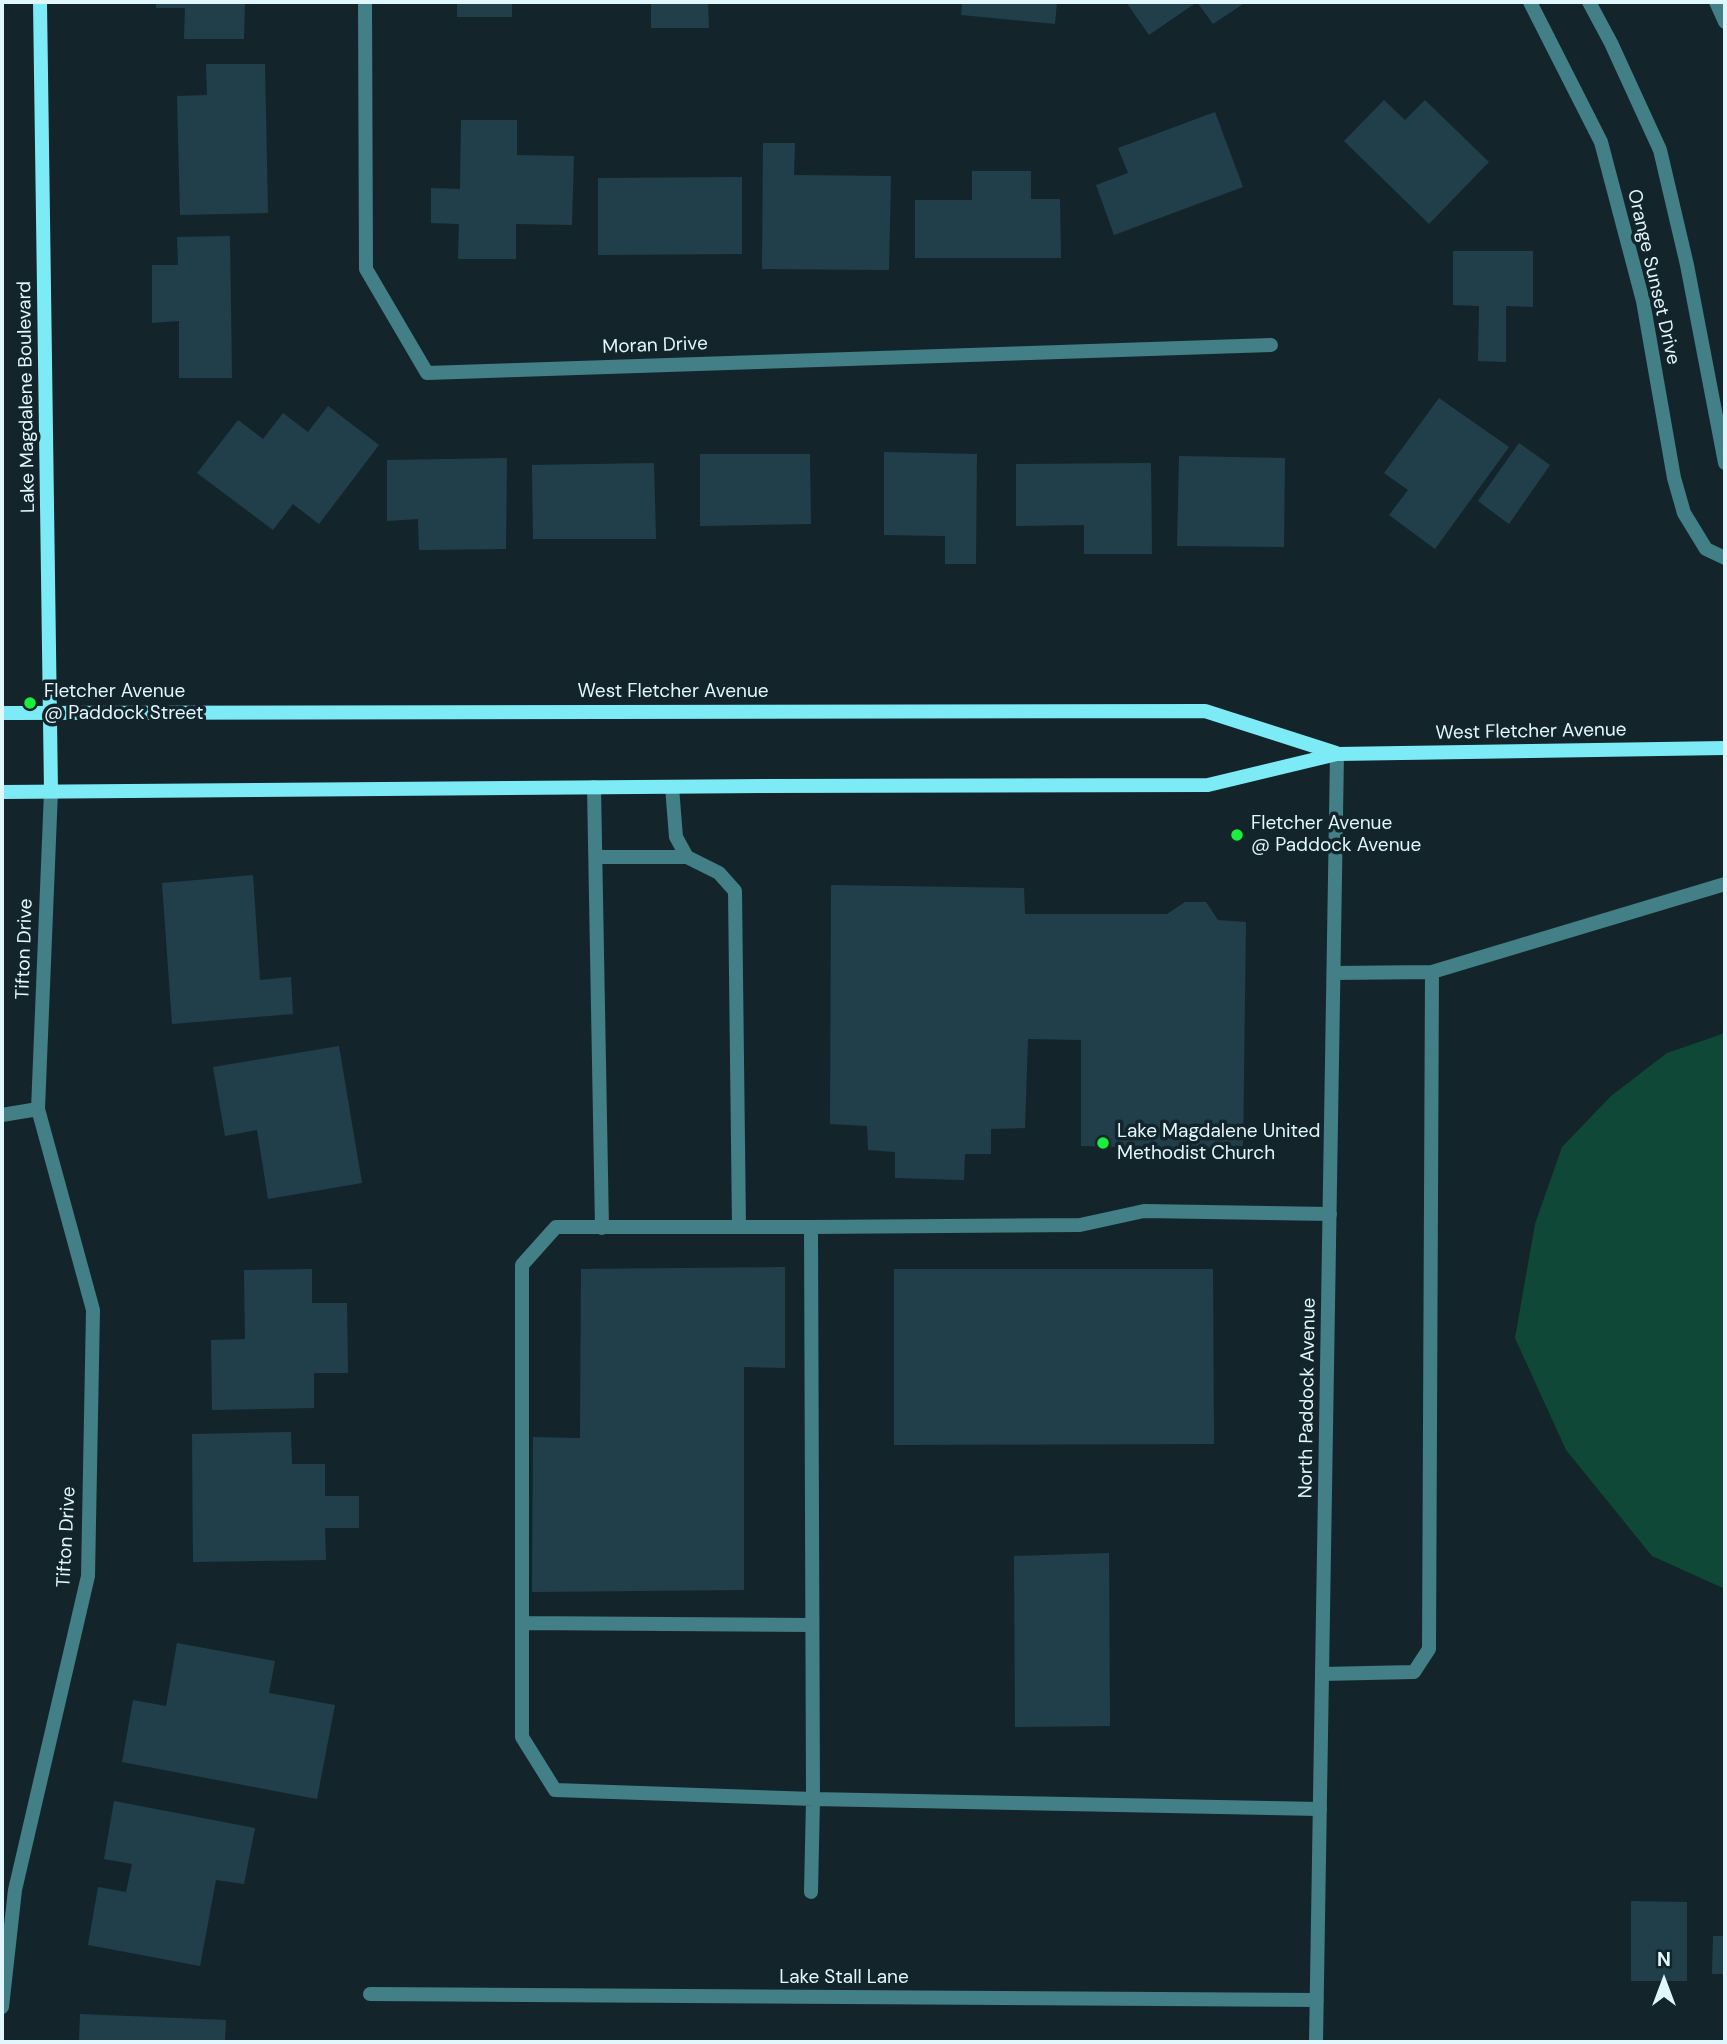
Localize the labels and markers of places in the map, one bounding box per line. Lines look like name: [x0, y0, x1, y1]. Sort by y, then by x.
place label: Fletcher Avenue @ Paddock Street: [44, 681, 204, 725]
marker: Fletcher Avenue @ Paddock Street: [22, 695, 38, 711]
place label: Fletcher Avenue @ Paddock Avenue: [1251, 813, 1421, 857]
marker: Fletcher Avenue @ Paddock Avenue: [1229, 827, 1245, 843]
place label: Lake Magdalene United Methodist Church: [1117, 1121, 1320, 1165]
marker: Lake Magdalene United Methodist Church: [1095, 1135, 1111, 1151]

